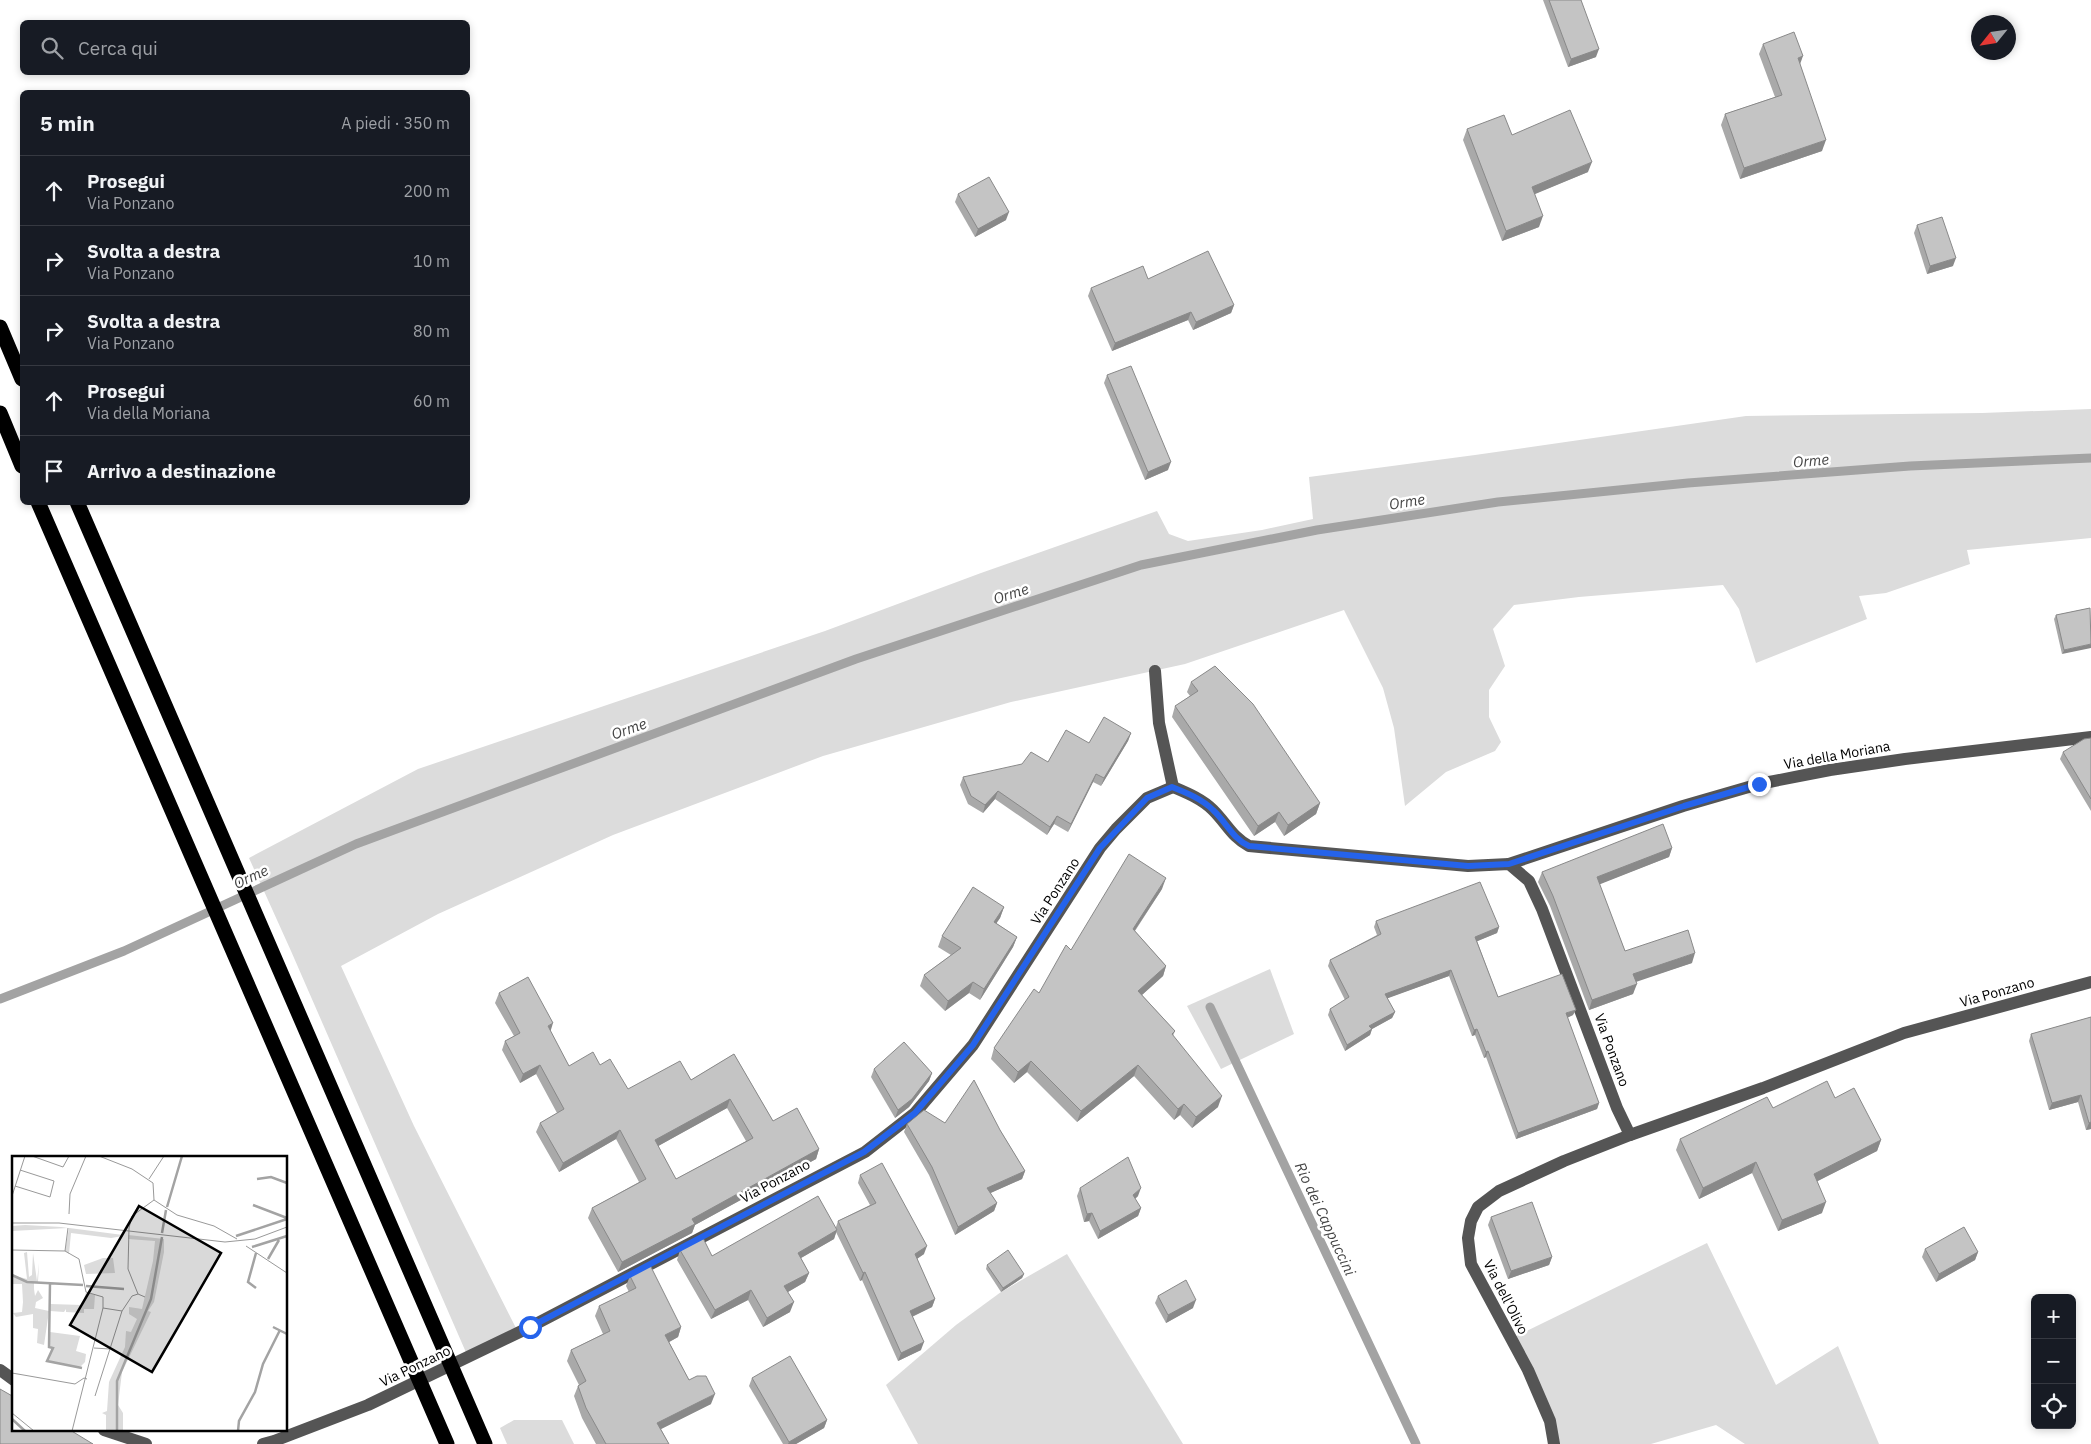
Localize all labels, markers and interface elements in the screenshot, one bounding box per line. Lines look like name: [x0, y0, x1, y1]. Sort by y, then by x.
north arrow: [1971, 15, 2016, 60]
search box: [20, 20, 470, 75]
icon: search: [38, 34, 66, 62]
text: Cerca qui: [78, 36, 158, 60]
text: 5 min: [40, 109, 95, 137]
text: A piedi · 350 m: [341, 113, 450, 133]
text: Prosegui: [87, 169, 165, 193]
icon: ahead: [40, 177, 68, 205]
text: 200 m: [403, 181, 450, 201]
text: Via Ponzano: [87, 193, 175, 213]
text: Svolta a destra: [87, 239, 220, 263]
icon: right: [40, 247, 68, 275]
text: 10 m: [413, 251, 450, 271]
text: Via Ponzano: [87, 263, 175, 283]
text: Svolta a destra: [87, 309, 220, 333]
icon: right: [40, 317, 68, 345]
text: 80 m: [413, 321, 450, 341]
text: Via Ponzano: [87, 333, 175, 353]
text: Prosegui: [87, 379, 165, 403]
icon: ahead: [40, 387, 68, 415]
text: 60 m: [413, 391, 450, 411]
text: Via della Moriana: [87, 403, 210, 423]
water label: Orme: [1792, 449, 1830, 472]
icon: arrive: [40, 457, 68, 485]
text: Arrivo a destinazione: [87, 459, 276, 483]
water label: Orme: [1388, 489, 1427, 514]
water label: Orme: [991, 579, 1031, 608]
water label: Orme: [609, 713, 649, 744]
street label: Via della Moriana: [1782, 737, 1892, 773]
route end: [1748, 773, 1771, 796]
street label: Via Ponzano: [1027, 854, 1083, 928]
water label: Orme: [230, 860, 271, 893]
street label: Via Ponzano: [1958, 973, 2036, 1011]
street label: Via Ponzano: [1590, 1011, 1634, 1089]
street label: Via Ponzano: [737, 1155, 813, 1207]
inset map: [12, 1156, 288, 1432]
water label: Rio dei Cappuccini: [1291, 1159, 1360, 1279]
street label: Via dell'Olivo: [1480, 1257, 1533, 1337]
map controls: [2031, 1294, 2076, 1429]
button: +: [2031, 1294, 2076, 1339]
route start: [519, 1316, 542, 1339]
button: −: [2031, 1339, 2076, 1384]
street label: Via Ponzano: [377, 1341, 453, 1391]
button: locate: [2031, 1384, 2076, 1429]

